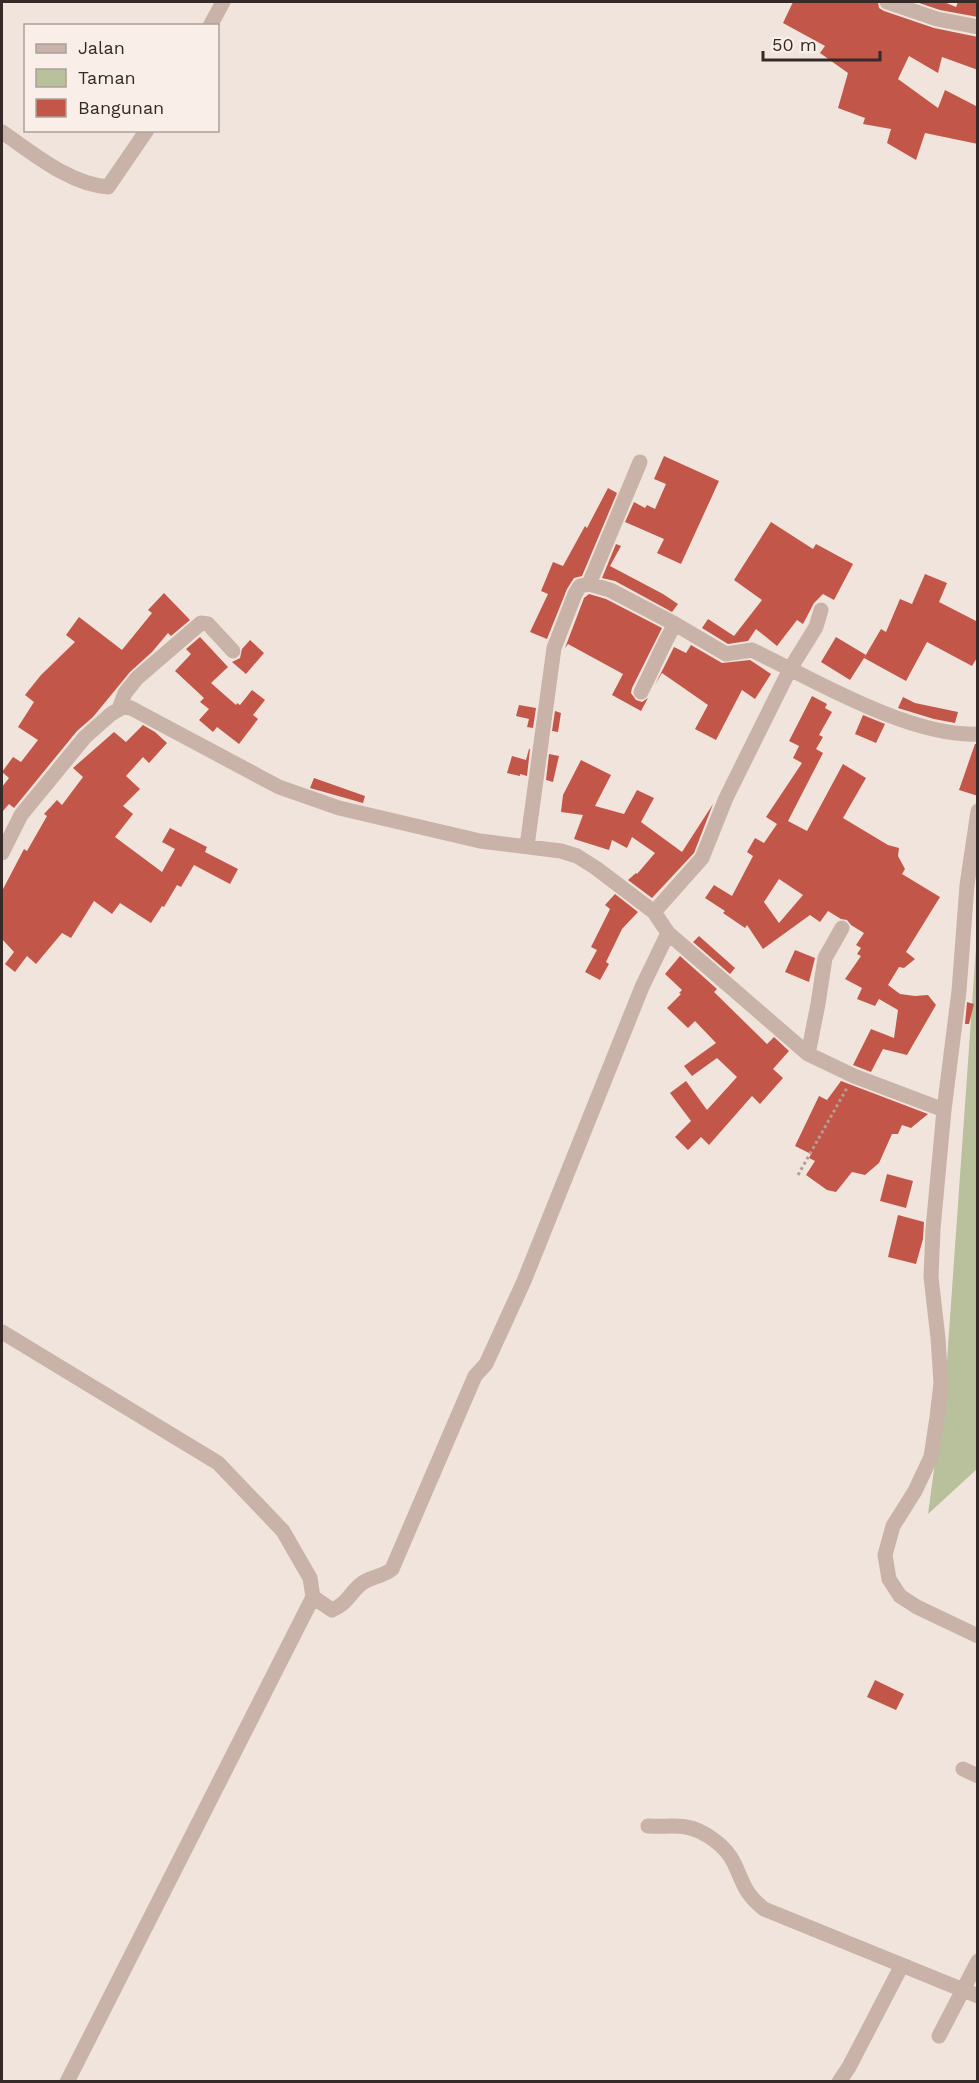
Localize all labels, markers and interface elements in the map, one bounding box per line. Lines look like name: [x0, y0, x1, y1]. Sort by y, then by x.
legend: [24, 24, 219, 132]
scale bar: [763, 24, 880, 62]
text: 50 m: [772, 34, 817, 55]
text: Jalan: [78, 37, 125, 58]
text: Taman: [78, 67, 136, 88]
text: Bangunan: [78, 97, 164, 118]

